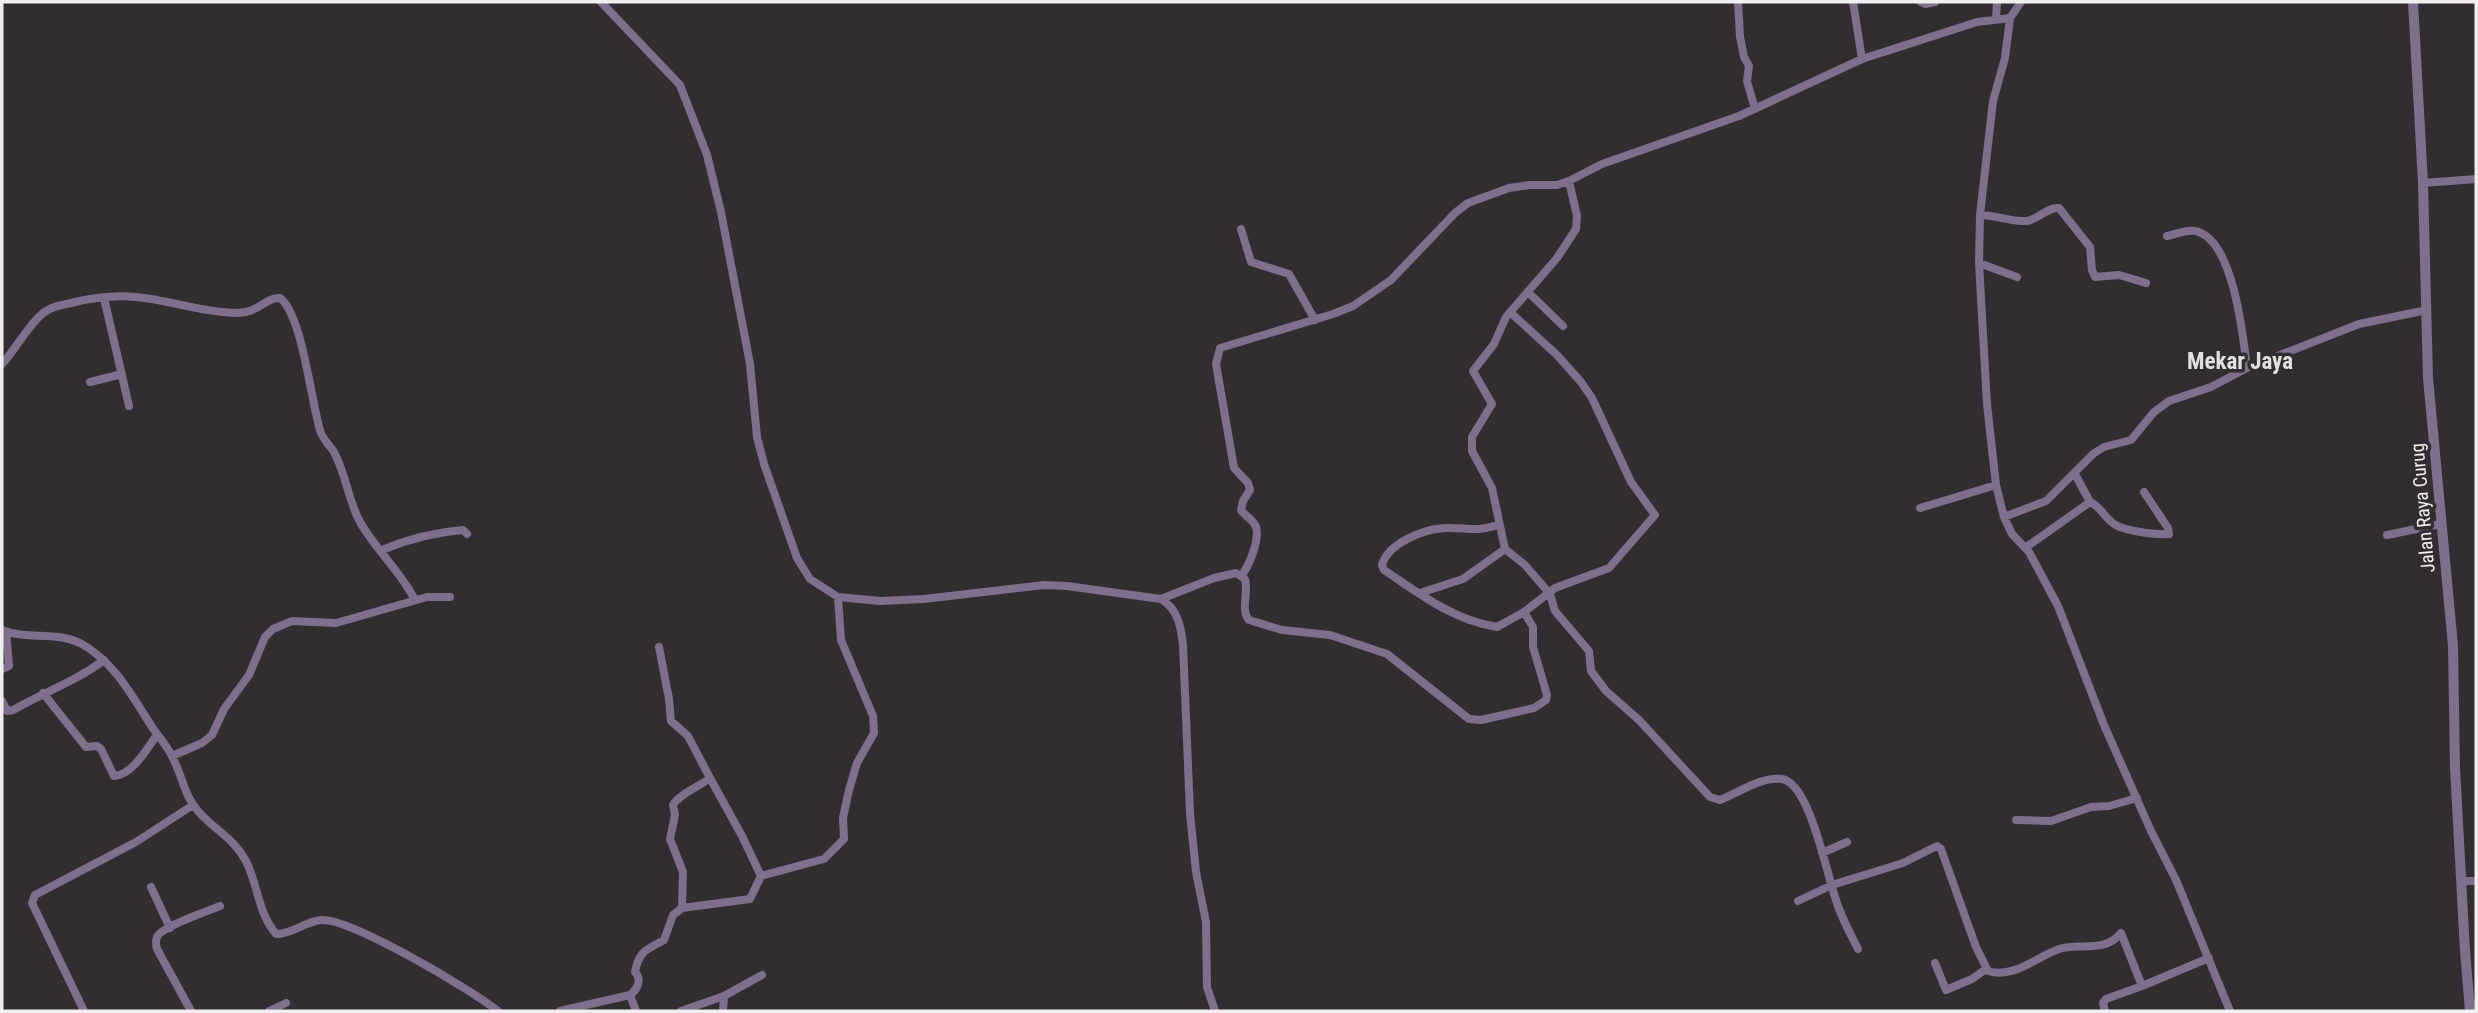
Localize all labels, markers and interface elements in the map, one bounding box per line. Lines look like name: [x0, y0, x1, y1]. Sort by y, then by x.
district label: Mekar Jaya: [2187, 348, 2293, 375]
street label: Jalan Raya Curug: [2405, 442, 2440, 574]

